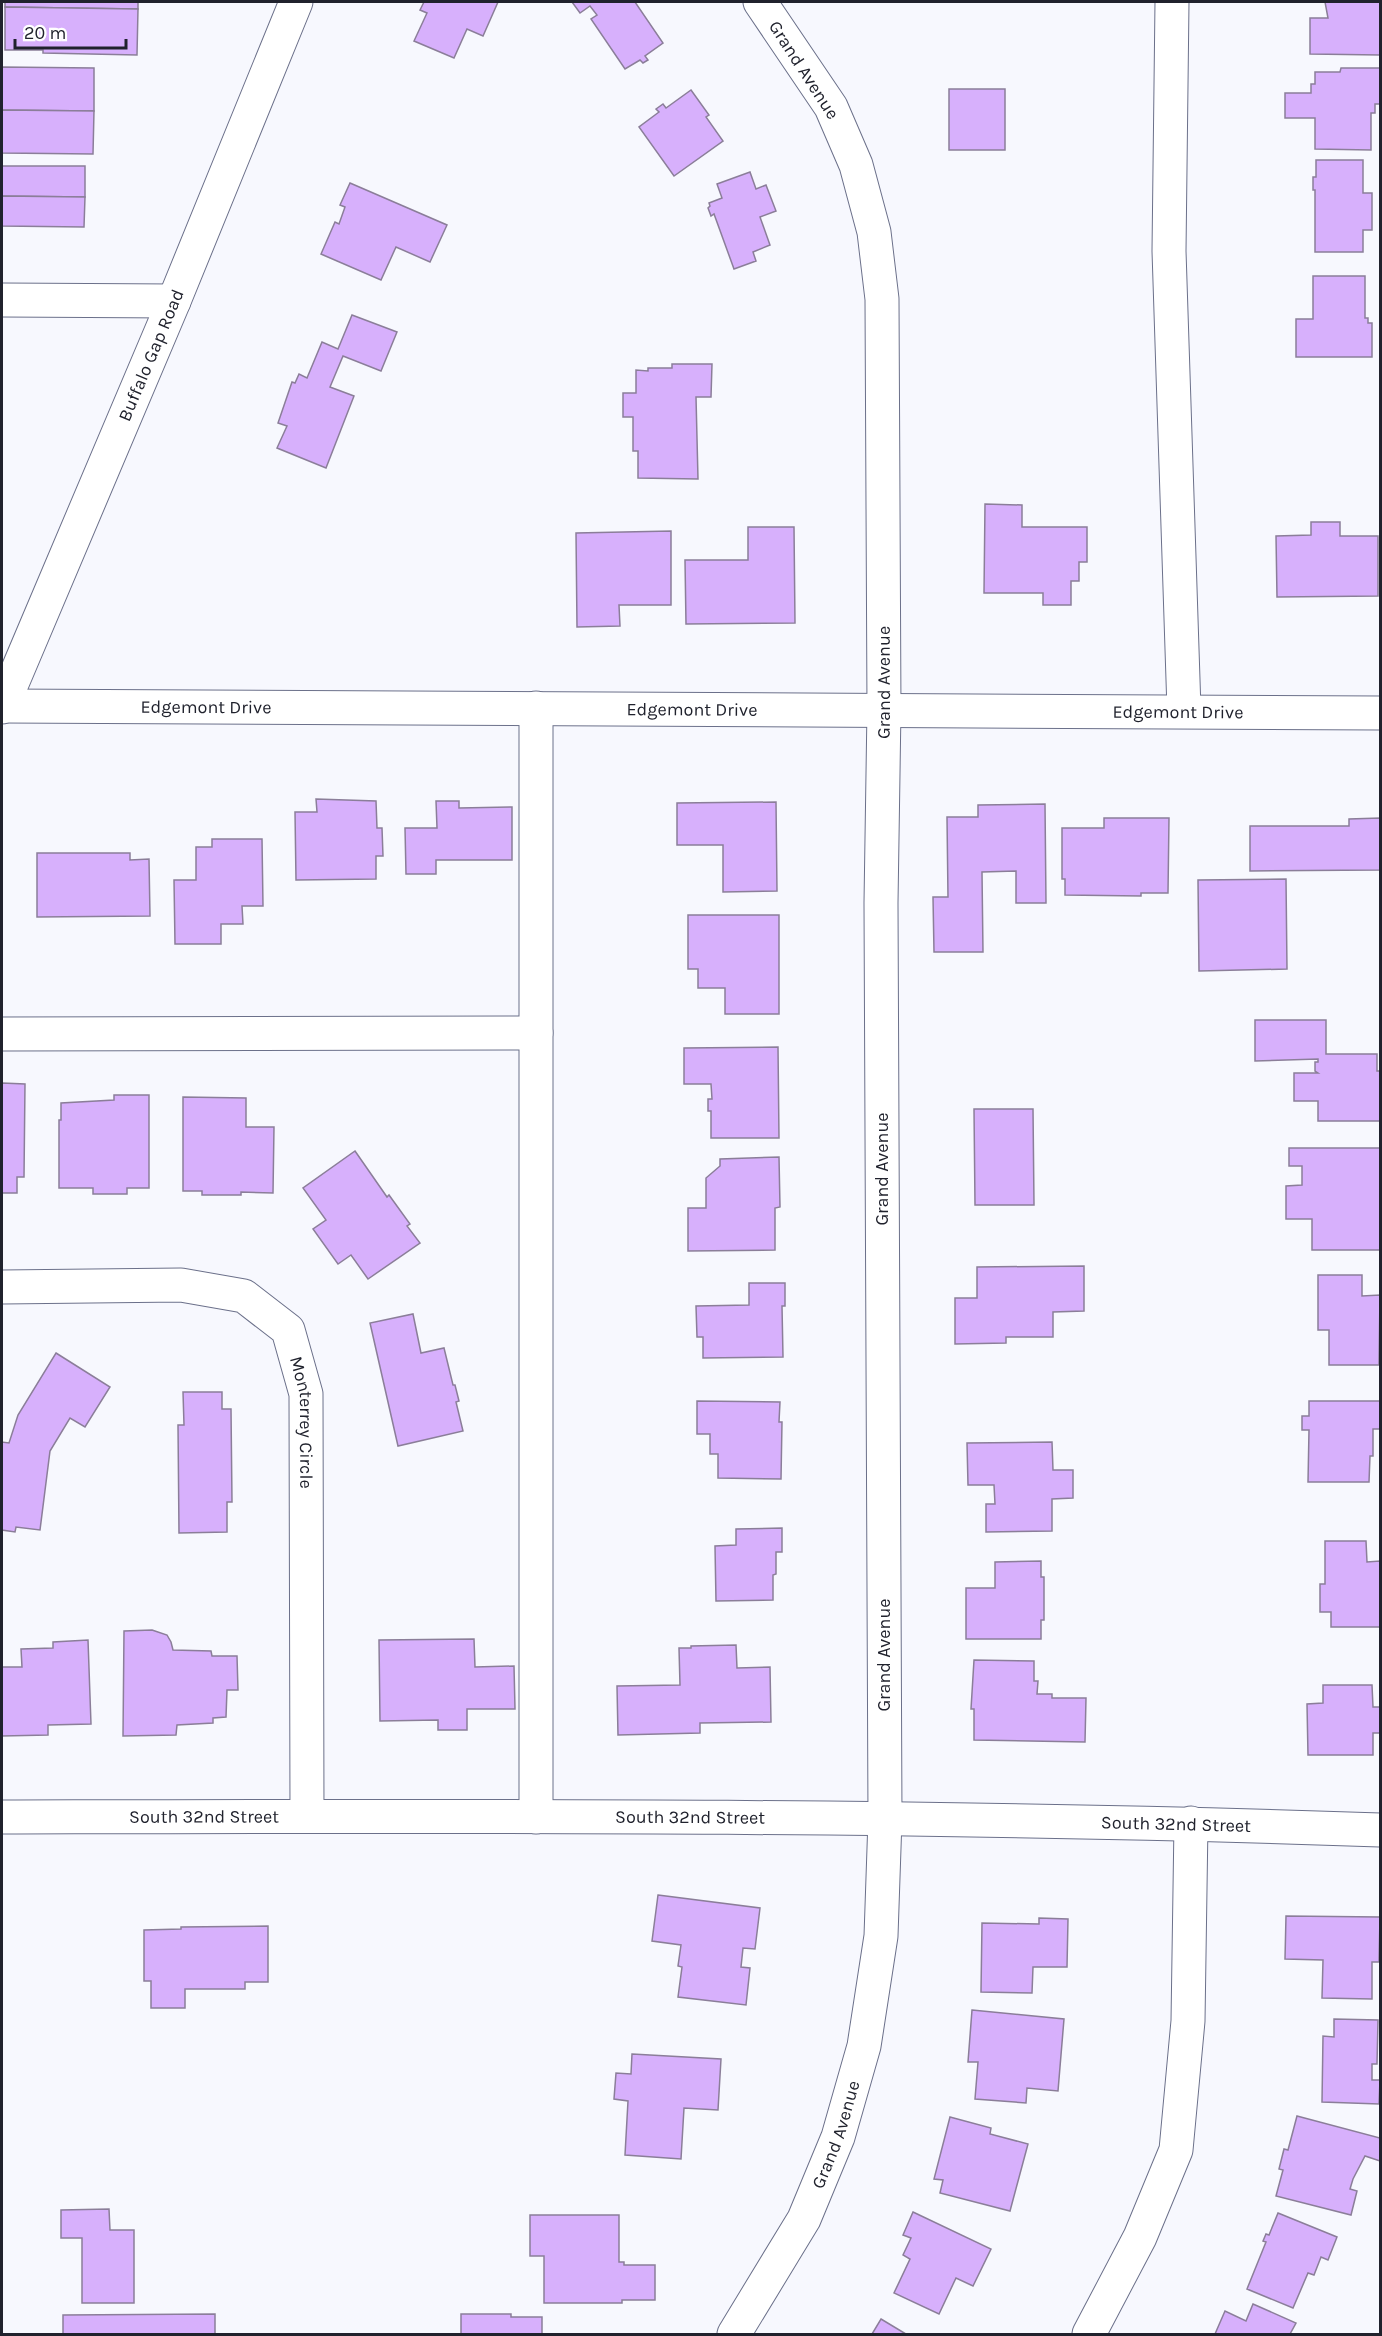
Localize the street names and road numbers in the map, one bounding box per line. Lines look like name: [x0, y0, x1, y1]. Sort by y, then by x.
street label: Grand Avenue: [764, 17, 844, 123]
street label: Buffalo Gap Road: [113, 286, 189, 425]
street label: Grand Avenue: [873, 626, 895, 739]
street label: Edgemont Drive: [140, 696, 272, 718]
street label: Edgemont Drive: [626, 698, 758, 721]
street label: Edgemont Drive: [1112, 701, 1244, 723]
street label: Grand Avenue: [871, 1112, 893, 1226]
street label: Monterrey Circle: [285, 1354, 317, 1489]
street label: Grand Avenue: [873, 1598, 895, 1712]
street label: South 32nd Street: [129, 1805, 279, 1828]
street label: South 32nd Street: [615, 1806, 765, 1829]
street label: South 32nd Street: [1101, 1811, 1251, 1837]
street label: Grand Avenue: [807, 2078, 865, 2192]

